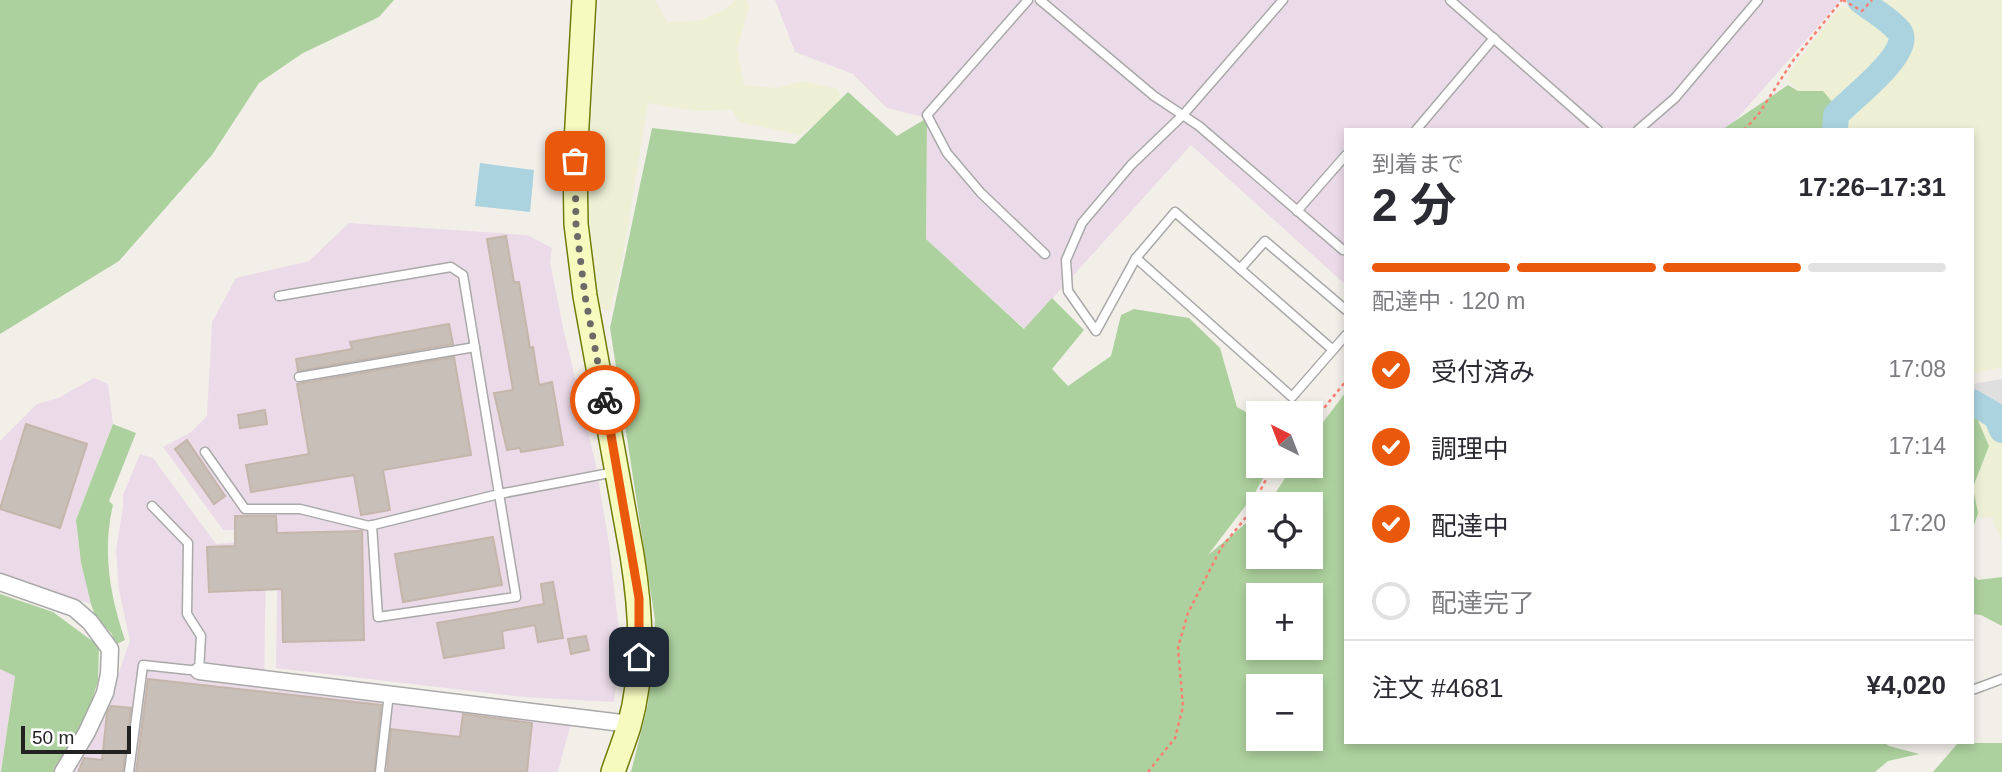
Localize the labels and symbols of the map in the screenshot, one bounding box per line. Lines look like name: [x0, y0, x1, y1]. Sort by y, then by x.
pin: [545, 131, 605, 191]
courier: [570, 365, 640, 435]
north arrow: [1246, 401, 1323, 478]
pin: [609, 627, 669, 687]
scale bar: [21, 723, 131, 755]

